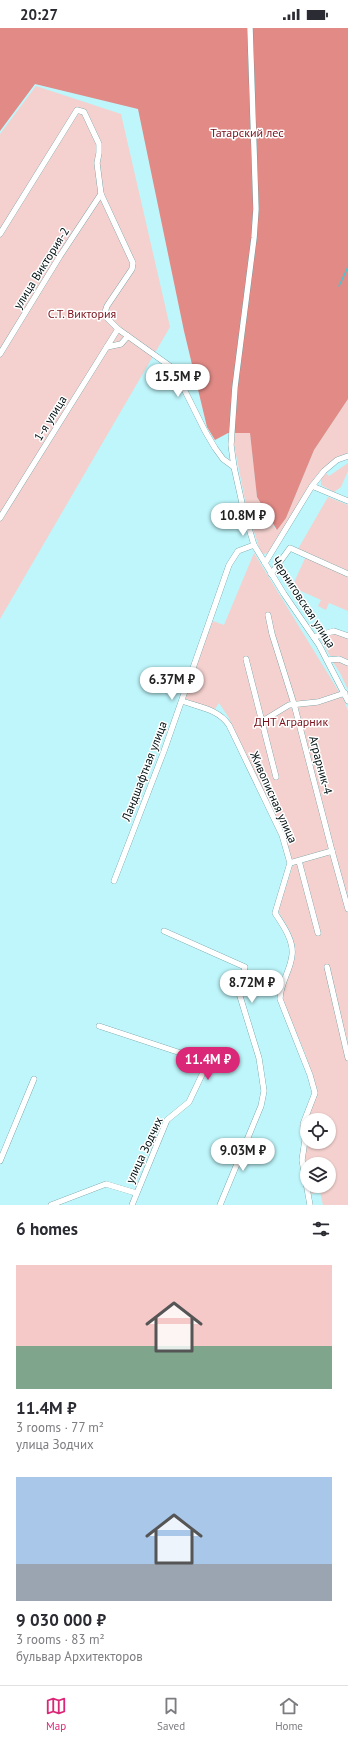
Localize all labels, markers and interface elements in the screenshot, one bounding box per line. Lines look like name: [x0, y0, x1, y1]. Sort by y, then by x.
text: 20:27: [20, 5, 58, 24]
park label: Татарский лес: [210, 125, 284, 140]
street label: улица Виктория-2: [10, 224, 72, 312]
park label: С.Т. Виктория: [48, 306, 116, 321]
pin: 15.5M ₽: [141, 364, 215, 398]
text: 15.5M ₽: [155, 368, 201, 385]
street label: 1-я улица: [30, 393, 70, 443]
pin: 10.8M ₽: [206, 503, 280, 537]
text: 10.8M ₽: [220, 507, 266, 524]
street label: Черниговская улица: [269, 553, 339, 651]
pin: 6.37M ₽: [135, 667, 209, 701]
text: 6.37M ₽: [149, 671, 195, 688]
park label: ДНТ Аграрник: [254, 714, 328, 729]
street label: Ландшафтная улица: [118, 719, 170, 824]
street label: Аграрник-4: [306, 734, 336, 796]
street label: Живописная улица: [247, 748, 301, 845]
pin: 8.72M ₽: [215, 970, 289, 1004]
text: 8.72M ₽: [229, 974, 275, 991]
pin: 11.4M ₽: [171, 1047, 245, 1081]
text: 11.4M ₽: [185, 1051, 231, 1068]
map controls: [300, 1113, 336, 1193]
button: locate: [300, 1113, 336, 1149]
street label: улица Зодчих: [122, 1114, 166, 1186]
pin: 9.03M ₽: [206, 1138, 280, 1172]
text: 9.03M ₽: [220, 1142, 266, 1159]
button: layers: [300, 1157, 336, 1193]
text: 6 homes: [16, 1218, 78, 1240]
icon: filters: [310, 1218, 332, 1240]
icon: home: [138, 1291, 210, 1363]
text: 11.4M ₽: [16, 1397, 77, 1419]
text: 3 rooms · 77 m²: [16, 1419, 104, 1436]
text: улица Зодчих: [16, 1436, 94, 1453]
icon: home: [138, 1503, 210, 1575]
text: 9 030 000 ₽: [16, 1609, 106, 1631]
text: 3 rooms · 83 m²: [16, 1631, 105, 1648]
text: бульвар Архитекторов: [16, 1648, 143, 1665]
tab: Map: [45, 1695, 67, 1733]
tab: Saved: [157, 1695, 185, 1733]
tab: Home: [275, 1695, 303, 1733]

